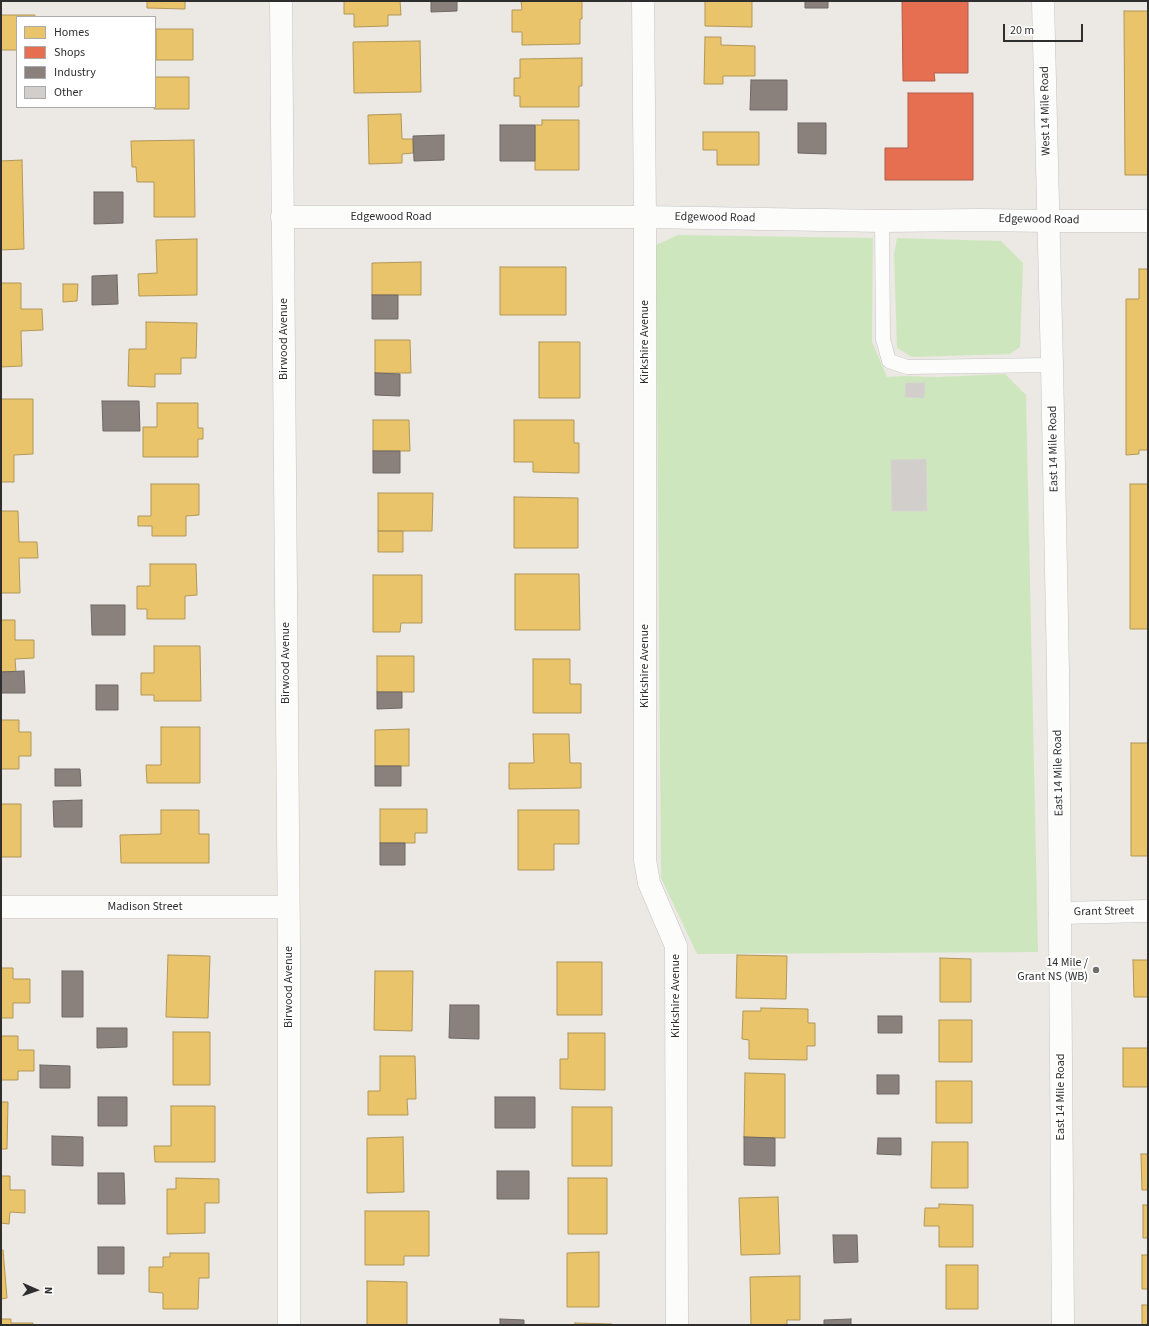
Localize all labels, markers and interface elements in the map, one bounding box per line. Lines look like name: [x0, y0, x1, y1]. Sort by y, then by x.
legend: [16, 16, 156, 108]
scale bar: [1005, 16, 1085, 42]
text: 20 m: [1010, 22, 1034, 39]
text: Homes: [54, 24, 89, 41]
text: Shops: [54, 44, 85, 61]
text: Industry: [54, 64, 96, 81]
street label: West 14 Mile Road: [1038, 66, 1054, 156]
text: Other: [54, 84, 83, 101]
street label: Edgewood Road: [350, 210, 432, 224]
street label: Edgewood Road: [674, 210, 756, 226]
street label: Edgewood Road: [998, 212, 1080, 228]
street label: Birwood Avenue: [277, 298, 291, 380]
street label: Kirkshire Avenue: [638, 300, 652, 384]
street label: East 14 Mile Road: [1046, 405, 1062, 493]
street label: Birwood Avenue: [279, 622, 293, 704]
street label: Kirkshire Avenue: [638, 624, 652, 708]
street label: East 14 Mile Road: [1051, 729, 1067, 817]
street label: Madison Street: [108, 900, 182, 914]
street label: Grant Street: [1074, 904, 1134, 920]
street label: Birwood Avenue: [282, 946, 296, 1028]
street label: Kirkshire Avenue: [669, 954, 683, 1038]
place label: 14 Mile / Grant NS (WB): [1017, 956, 1088, 984]
marker: 14 Mile / Grant NS (WB): [1091, 965, 1101, 975]
street label: East 14 Mile Road: [1054, 1054, 1068, 1140]
north arrow: [16, 1270, 56, 1310]
text: N: [41, 1287, 56, 1294]

